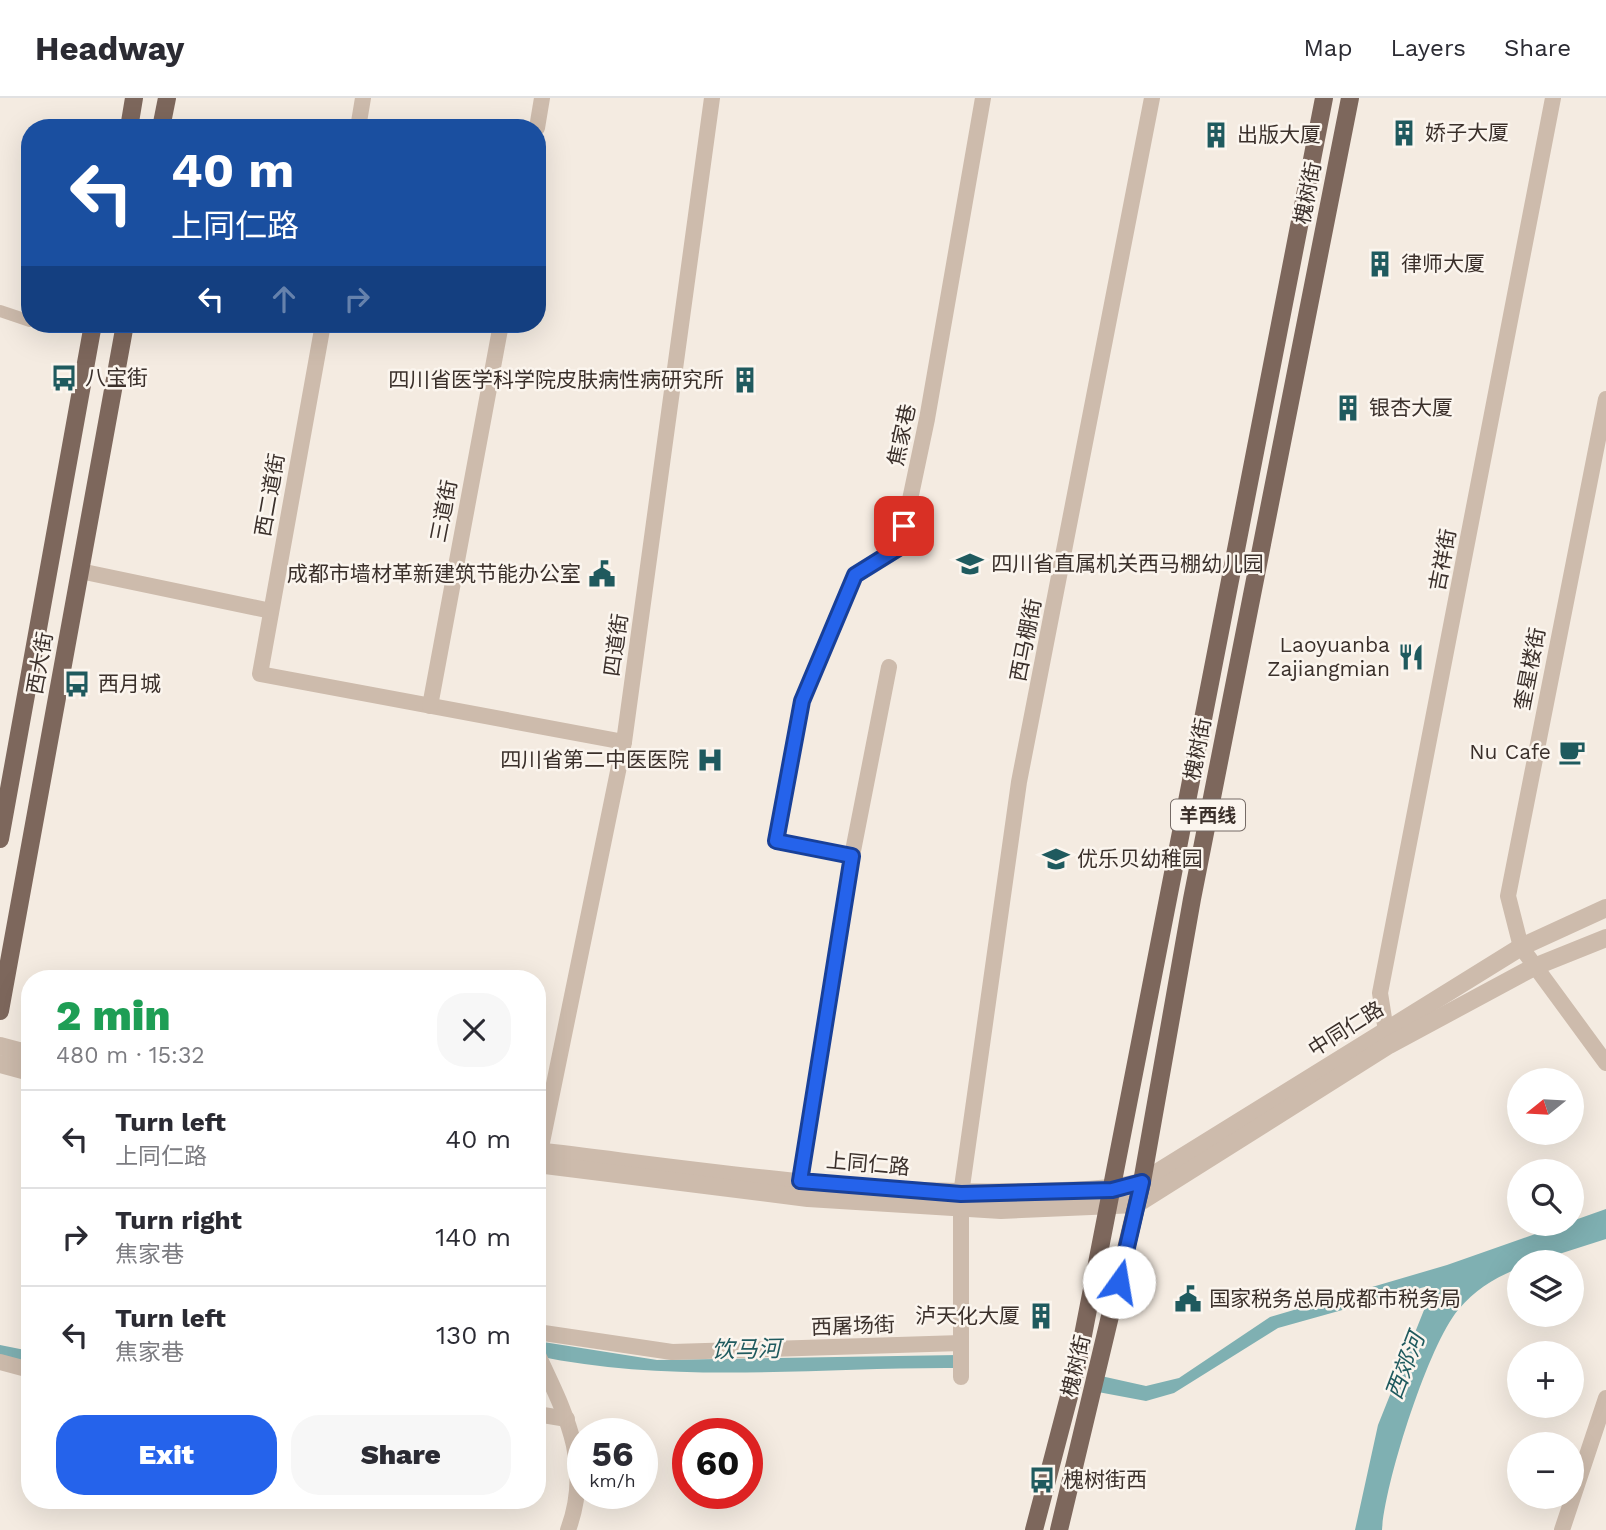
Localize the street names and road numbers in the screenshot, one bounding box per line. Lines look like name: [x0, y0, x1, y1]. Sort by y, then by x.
street label: 槐树街: [1289, 160, 1326, 226]
street label: 焦家巷: [883, 401, 920, 468]
street label: 西二道街: [250, 451, 289, 538]
street label: 三道街: [425, 478, 462, 544]
street label: 吉祥街: [1424, 527, 1461, 593]
street label: 西马棚街: [1005, 596, 1046, 684]
street label: 四道街: [599, 612, 632, 678]
street label: 奎星楼街: [1509, 625, 1550, 713]
street label: 西大街: [22, 630, 57, 696]
street label: 槐树街: [1179, 716, 1216, 782]
road number: 羊西线: [1171, 800, 1245, 830]
street label: 中同仁路: [1303, 996, 1388, 1061]
street label: 上同仁路: [825, 1147, 911, 1180]
street label: 西屠场街: [811, 1312, 895, 1339]
street label: 槐树街: [1056, 1332, 1095, 1399]

